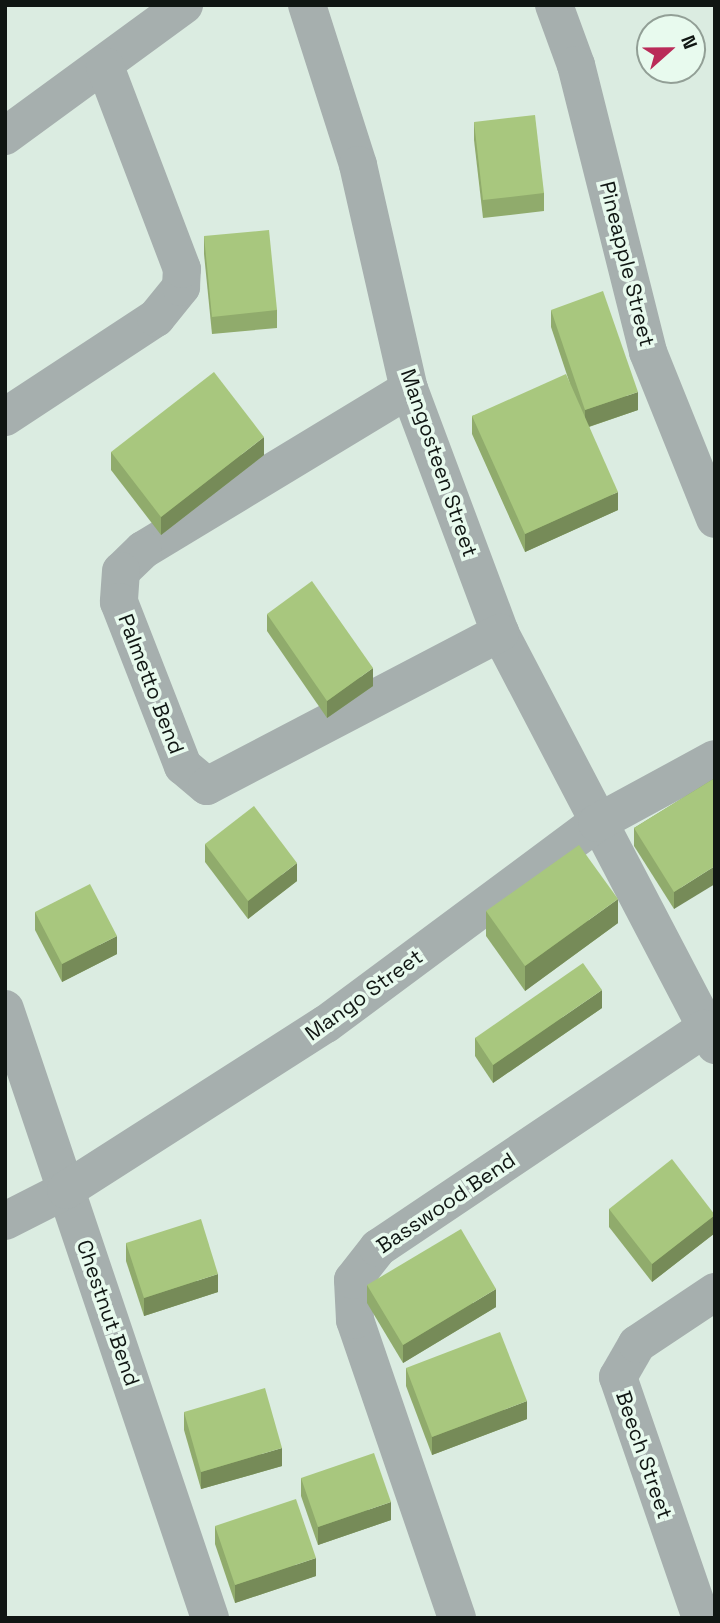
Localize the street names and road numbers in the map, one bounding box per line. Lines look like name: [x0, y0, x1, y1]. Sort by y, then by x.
street label: Pineapple Street: [594, 179, 660, 349]
street label: Mangosteen Street: [395, 366, 483, 560]
street label: Palmetto Bend: [113, 611, 189, 757]
street label: Mango Street: [300, 944, 428, 1046]
street label: Basswood Bend: [372, 1147, 520, 1259]
street label: Chestnut Bend: [71, 1237, 145, 1389]
street label: Beech Street: [610, 1388, 678, 1522]

